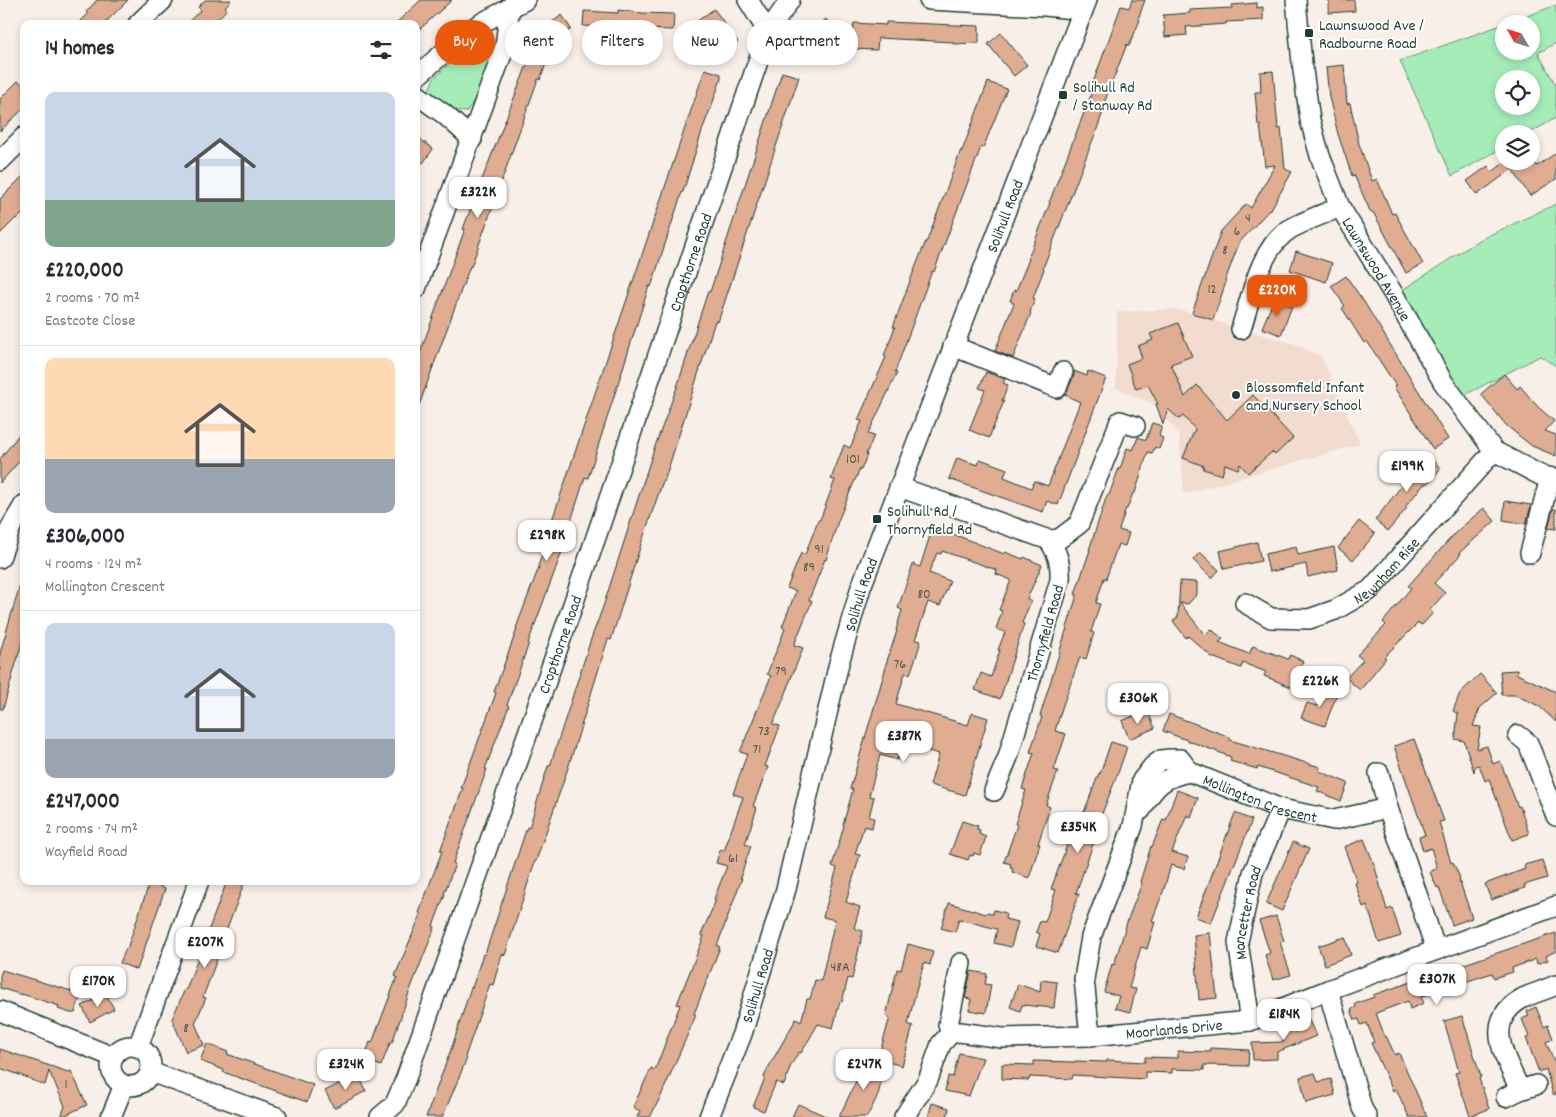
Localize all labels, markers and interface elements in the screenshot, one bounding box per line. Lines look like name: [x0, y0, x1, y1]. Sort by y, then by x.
place label: Lawnswood Ave / Radbourne Road: [1319, 15, 1424, 56]
north arrow: [1495, 15, 1540, 60]
map controls: [1495, 15, 1540, 170]
chip: Buy: [435, 20, 495, 65]
chip: Rent: [505, 20, 572, 65]
chip: Filters: [582, 20, 663, 65]
chip: New: [673, 20, 737, 65]
chip: Apartment: [747, 20, 858, 65]
marker: Lawnswood Ave / Radbourne Road: [1303, 27, 1315, 39]
text: 14 homes: [45, 35, 115, 65]
icon: filters: [367, 36, 395, 64]
button: locate: [1495, 70, 1540, 115]
place label: Solihull Rd / Stanway Rd: [1073, 77, 1152, 118]
marker: Solihull Rd / Stanway Rd: [1057, 89, 1069, 101]
icon: home: [175, 125, 265, 215]
button: layers: [1495, 125, 1540, 170]
pin: £322K: [443, 176, 513, 219]
street label: Solihull Road: [982, 177, 1031, 256]
text: £322K: [460, 181, 496, 204]
house number: 4: [1245, 209, 1251, 229]
street label: Cropthorne Road: [665, 210, 719, 315]
street label: Lawnswood Avenue: [1335, 213, 1415, 326]
house number: 6: [1234, 222, 1241, 242]
house number: 8: [1222, 241, 1228, 261]
text: £220,000: [45, 257, 124, 287]
pin: £220K: [1242, 274, 1312, 317]
text: £220K: [1258, 279, 1296, 302]
house number: 12: [1207, 280, 1217, 300]
text: 2 rooms · 70 m²: [45, 287, 140, 310]
text: Eastcote Close: [45, 310, 135, 333]
place label: Blossomfield Infant and Nursery School: [1246, 377, 1364, 418]
marker: Blossomfield Infant and Nursery School: [1230, 389, 1242, 401]
icon: home: [175, 390, 265, 480]
house number: 101: [846, 450, 860, 470]
pin: £199K: [1372, 450, 1442, 493]
text: £199K: [1390, 455, 1424, 478]
place label: Solihull Rd / Thornyfield Rd: [887, 501, 972, 542]
marker: Solihull Rd / Thornyfield Rd: [871, 513, 883, 525]
pin: £298K: [512, 520, 582, 562]
text: £306,000: [45, 523, 125, 553]
text: £298K: [529, 524, 565, 547]
street label: Newnham Rise: [1350, 533, 1426, 611]
house number: 91: [814, 540, 824, 560]
text: 4 rooms · 124 m²: [45, 553, 142, 576]
street label: Solihull Road: [840, 555, 885, 634]
house number: 89: [803, 558, 815, 578]
text: Mollington Crescent: [45, 576, 165, 599]
street label: Thornyfield Road: [1022, 582, 1071, 685]
house number: 80: [917, 585, 931, 605]
street label: Cropthorne Road: [534, 593, 589, 697]
icon: home: [175, 655, 265, 745]
house number: 76: [894, 655, 906, 675]
house number: 79: [775, 662, 787, 682]
pin: £226K: [1285, 666, 1355, 708]
text: £226K: [1301, 670, 1339, 693]
pin: £306K: [1103, 682, 1173, 725]
text: £306K: [1118, 687, 1158, 710]
pin: £387K: [869, 720, 939, 763]
house number: 73: [758, 722, 770, 742]
text: £387K: [886, 725, 922, 748]
house number: 71: [753, 740, 761, 760]
street label: Mollington Crescent: [1199, 769, 1319, 830]
text: £247,000: [45, 788, 120, 818]
pin: £354K: [1043, 812, 1113, 854]
text: £354K: [1060, 816, 1096, 839]
text: 2 rooms · 74 m²: [45, 818, 138, 841]
text: Wayfield Road: [45, 841, 128, 864]
house number: 61: [728, 849, 738, 869]
street label: Mancetter Road: [1229, 862, 1269, 961]
pin: £207K: [170, 926, 240, 969]
text: £207K: [186, 931, 224, 954]
street label: Solihull Road: [737, 946, 781, 1026]
house number: 48A: [830, 958, 850, 978]
pin: £307K: [1402, 964, 1472, 1006]
pin: £170K: [63, 966, 133, 1008]
text: £307K: [1418, 968, 1456, 991]
text: £170K: [81, 970, 115, 993]
pin: £184K: [1249, 998, 1319, 1041]
text: £184K: [1268, 1003, 1300, 1026]
street label: Moorlands Drive: [1125, 1015, 1224, 1047]
house number: 8: [183, 1019, 189, 1039]
pin: £324K: [311, 1048, 381, 1091]
pin: £247K: [829, 1048, 899, 1091]
text: £324K: [328, 1053, 364, 1076]
text: £247K: [846, 1053, 882, 1076]
house number: 1: [64, 1075, 68, 1095]

